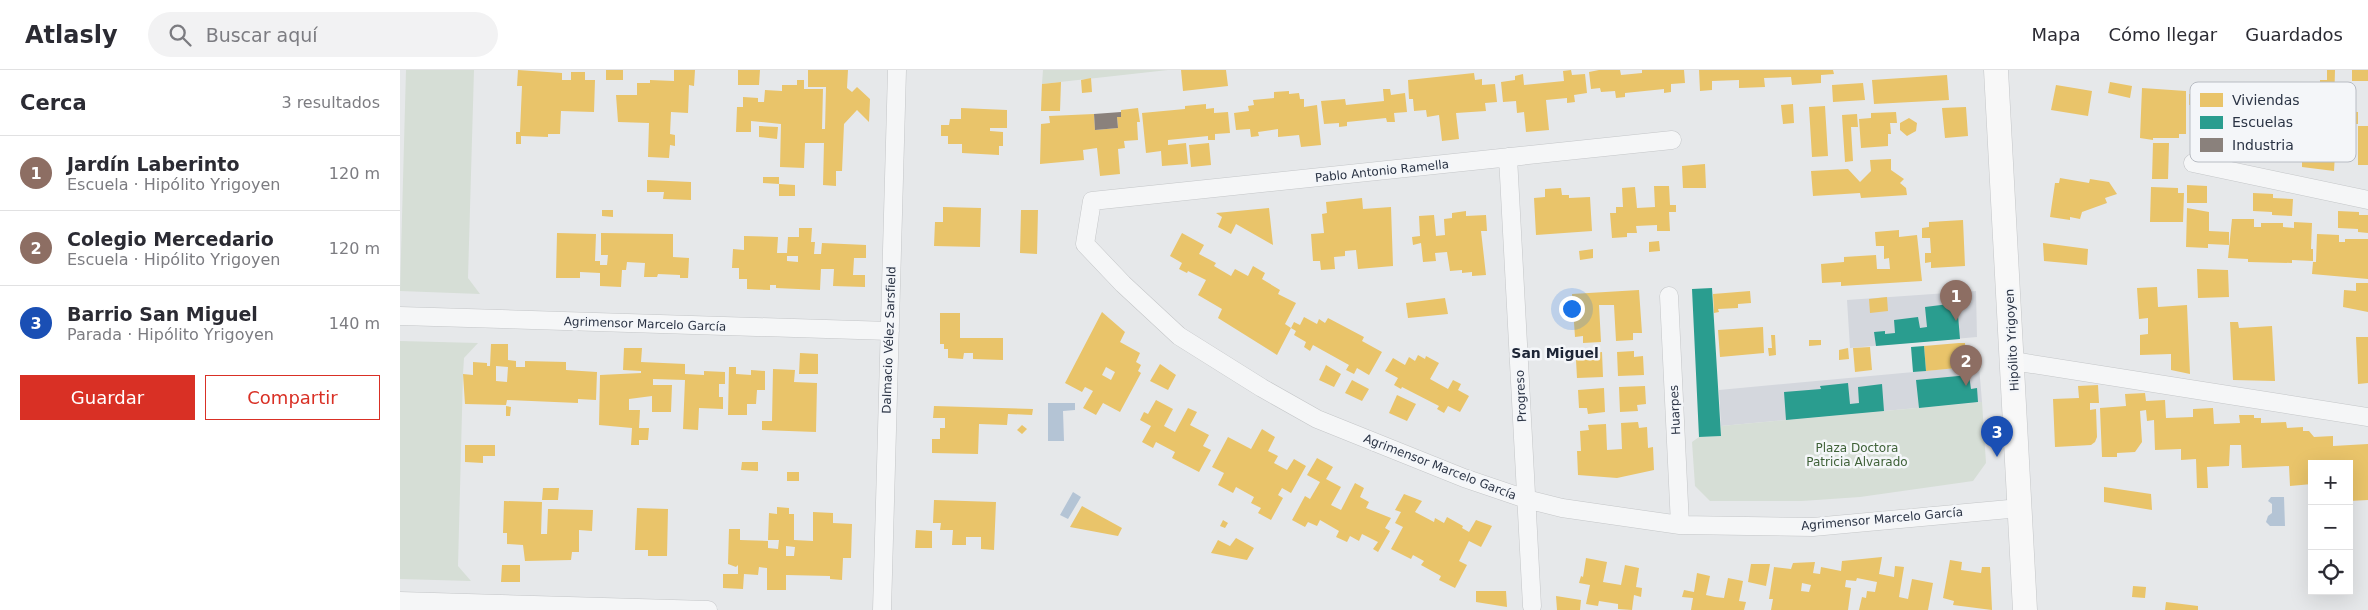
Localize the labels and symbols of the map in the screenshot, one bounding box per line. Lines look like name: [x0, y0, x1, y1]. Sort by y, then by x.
legend: [2190, 82, 2356, 162]
text: Viviendas: [2232, 92, 2300, 108]
text: Escuelas: [2232, 114, 2293, 130]
text: Industria: [2232, 137, 2294, 153]
street label: Pablo Antonio Ramella: [1314, 157, 1450, 185]
street label: Dalmacio Vélez Sarsfield: [879, 266, 899, 414]
pin: 1: [1940, 280, 1972, 321]
street label: Hipólito Yrigoyen: [2002, 288, 2022, 392]
your location: [1559, 296, 1585, 322]
street label: Agrimensor Marcelo García: [564, 314, 726, 334]
district label: San Miguel: [1511, 345, 1599, 361]
pin: 2: [1950, 345, 1982, 386]
street label: Progreso: [1513, 370, 1529, 422]
street label: Huarpes: [1667, 385, 1683, 435]
pin: 3: [1981, 416, 2013, 457]
street label: Agrimensor Marcelo García: [1362, 431, 1518, 503]
park label: Plaza Doctora Patricia Alvarado: [1806, 441, 1908, 469]
street label: Agrimensor Marcelo García: [1800, 505, 1964, 533]

